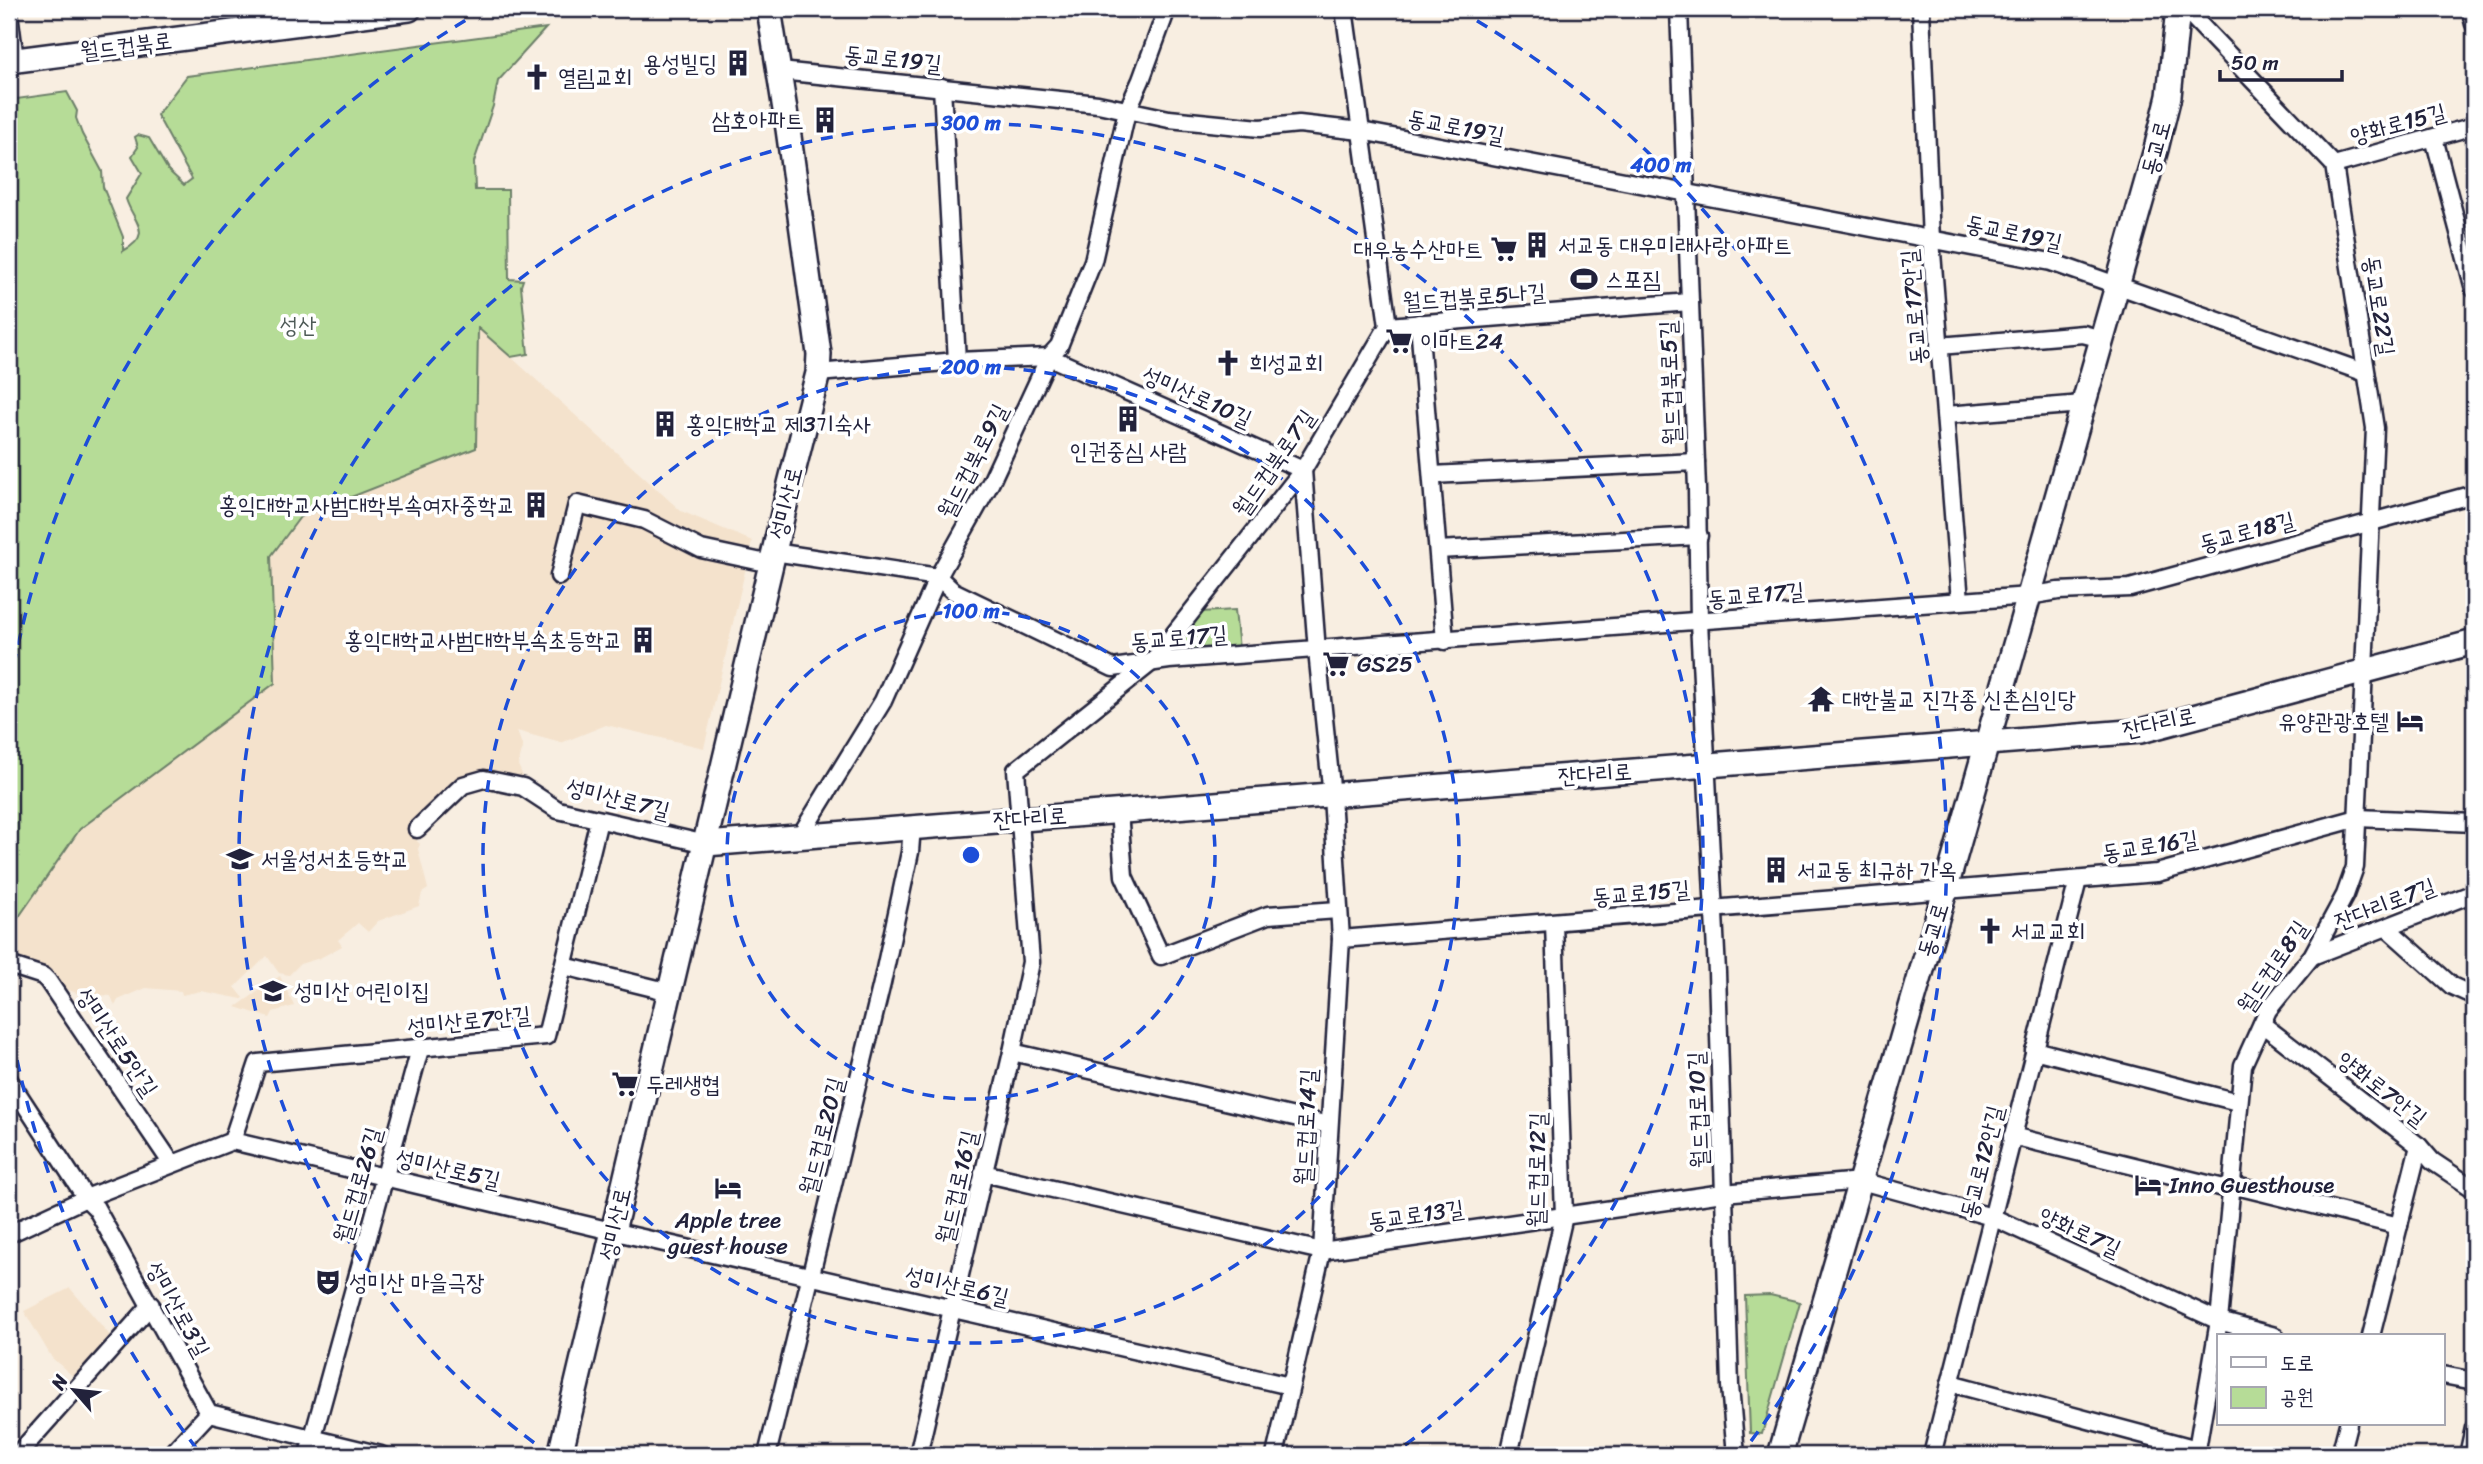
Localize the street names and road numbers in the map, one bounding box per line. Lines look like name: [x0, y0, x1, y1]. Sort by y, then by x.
street label: 월드컵북로: [78, 20, 174, 72]
street label: 동교로19길: [842, 33, 944, 85]
street label: 양화로15길: [2345, 92, 2451, 156]
street label: 동교로19길: [1404, 98, 1508, 156]
street label: 동교로: [2129, 116, 2183, 180]
street label: 동교로19길: [1962, 203, 2066, 263]
street label: 동교로17안길: [1889, 248, 1939, 366]
street label: 동교로22길: [2351, 253, 2407, 359]
street label: 월드컵북로5나길: [1401, 272, 1547, 322]
street label: 월드컵북로5길: [1647, 320, 1693, 446]
street label: 성미산로10길: [1135, 354, 1259, 440]
street label: 월드컵북로9길: [926, 396, 1020, 526]
street label: 월드컵북로7길: [1222, 400, 1326, 526]
street label: 성미산로: [757, 462, 815, 544]
street label: 동교로18길: [2194, 500, 2300, 564]
street label: 동교로17길: [1706, 570, 1806, 620]
street label: 동교로17길: [1129, 613, 1229, 663]
street label: 잔다리로: [2119, 695, 2199, 751]
street label: 잔다리로: [1557, 751, 1633, 797]
street label: 성미산로7길: [562, 766, 674, 832]
street label: 잔다리로: [992, 795, 1068, 841]
street label: 동교로16길: [2099, 818, 2201, 874]
street label: 잔다리로7길: [2328, 866, 2442, 942]
street label: 동교로15길: [1590, 868, 1692, 918]
street label: 동교로: [1905, 897, 1961, 963]
street label: 월드컵로8길: [2226, 911, 2320, 1023]
street label: 성미산로5안길: [65, 979, 169, 1105]
street label: 성미산로7안길: [405, 994, 533, 1048]
street label: 양화로7안길: [2328, 1040, 2436, 1138]
street label: 월드컵로10길: [1675, 1051, 1721, 1169]
street label: 월드컵로14길: [1282, 1068, 1330, 1186]
street label: 월드컵로20길: [788, 1073, 856, 1199]
street label: 동교로12안길: [1948, 1101, 2016, 1223]
street label: 월드컵로12길: [1515, 1112, 1559, 1228]
street label: 월드컵로26길: [322, 1122, 394, 1248]
street label: 월드컵로16길: [924, 1126, 990, 1248]
street label: 성미산로5길: [391, 1137, 505, 1201]
street label: 성미산로: [587, 1183, 643, 1265]
street label: 동교로13길: [1365, 1188, 1467, 1242]
street label: 양화로7길: [2032, 1195, 2128, 1269]
street label: 성미산로3길: [135, 1253, 221, 1365]
street label: 성미산로6길: [901, 1254, 1013, 1318]

